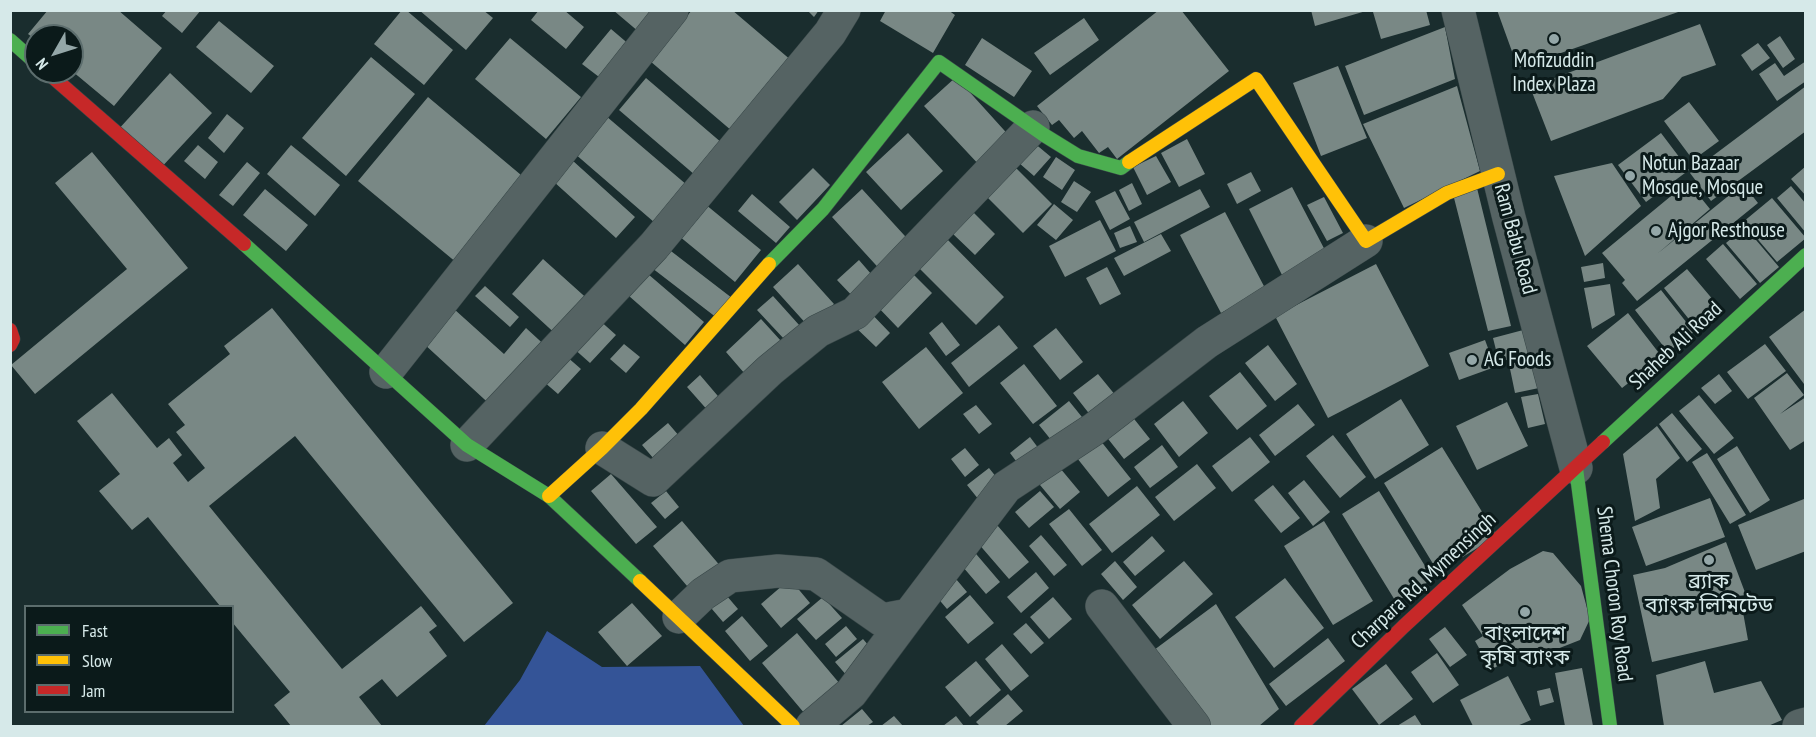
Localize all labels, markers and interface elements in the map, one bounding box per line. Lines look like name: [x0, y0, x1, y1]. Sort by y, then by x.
north arrow: [24, 24, 84, 84]
marker: Mofizuddin Index Plaza: [1547, 32, 1561, 46]
place label: Mofizuddin Index Plaza: [1512, 48, 1596, 98]
text: N: [31, 54, 52, 74]
place label: Notun Bazaar Mosque, Mosque: [1642, 151, 1763, 201]
marker: Notun Bazaar Mosque, Mosque: [1623, 169, 1637, 183]
street label: Ram Babu Road: [1488, 181, 1542, 297]
place label: Ajgor Resthouse: [1668, 218, 1785, 244]
marker: Ajgor Resthouse: [1649, 224, 1663, 238]
street label: Shaheb Ali Road: [1624, 297, 1728, 395]
place label: AG Foods: [1484, 347, 1551, 373]
marker: AG Foods: [1465, 353, 1479, 367]
street label: Shema Choron Roy Road: [1591, 505, 1637, 683]
street label: Charpara Rd, Mymensingh: [1346, 507, 1502, 655]
marker: ব্র্যাক ব্যাংক লিমিটেড: [1702, 553, 1716, 567]
place label: ব্র্যাক ব্যাংক লিমিটেড: [1645, 569, 1773, 619]
legend: [24, 605, 234, 713]
marker: বাংলাদেশ কৃষি ব্যাংক: [1518, 605, 1532, 619]
text: Fast: [82, 619, 108, 642]
place label: বাংলাদেশ কৃষি ব্যাংক: [1480, 621, 1570, 671]
text: Slow: [82, 649, 112, 672]
text: Jam: [82, 679, 105, 702]

